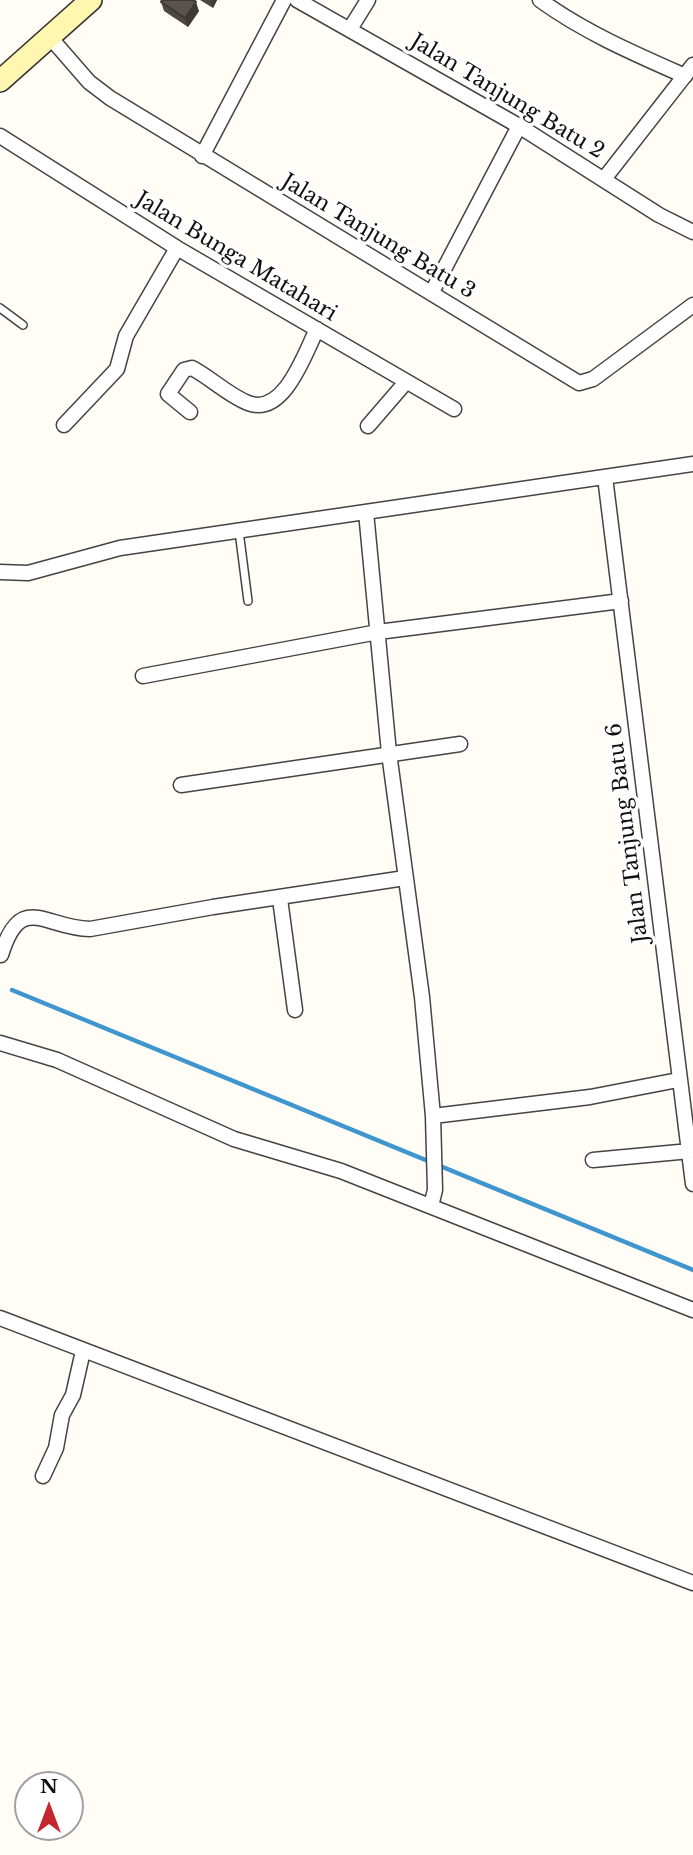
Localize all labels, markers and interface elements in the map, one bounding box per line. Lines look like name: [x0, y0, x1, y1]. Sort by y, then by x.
street label: Jalan Tanjung Batu 2: [406, 29, 608, 165]
street label: Jalan Tanjung Batu 3: [277, 169, 479, 305]
street label: Jalan Bunga Matahari: [131, 187, 341, 327]
street label: Jalan Tanjung Batu 6: [602, 721, 654, 945]
north arrow: [14, 1771, 84, 1841]
text: N: [40, 1775, 58, 1798]

